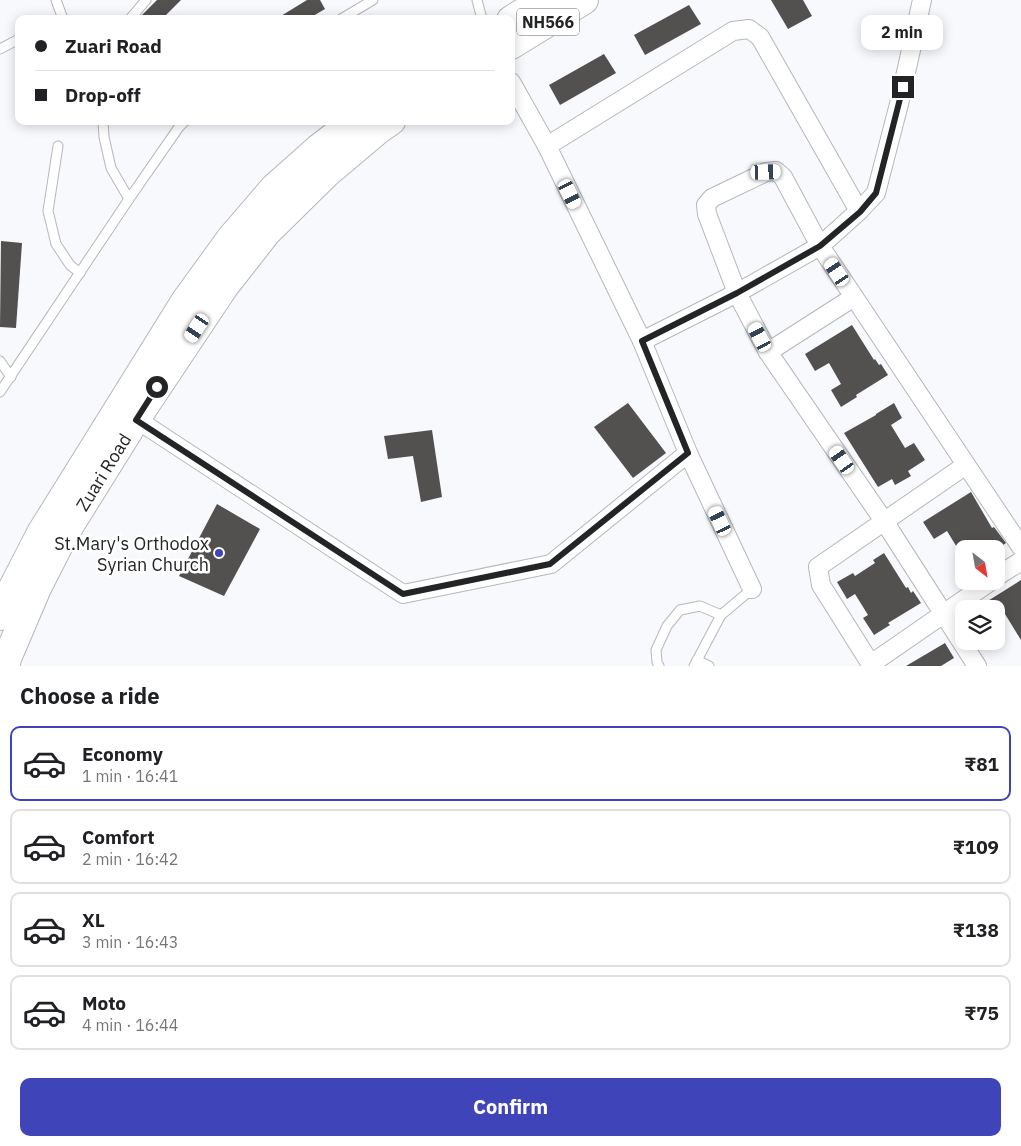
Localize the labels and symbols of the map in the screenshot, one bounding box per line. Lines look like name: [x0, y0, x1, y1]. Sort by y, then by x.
road number: NH566: [517, 8, 579, 36]
callout: 2 min: [862, 14, 944, 49]
route end: [892, 76, 914, 98]
car: [750, 164, 781, 180]
car: [556, 177, 583, 211]
car: [822, 255, 851, 289]
car: [182, 311, 211, 345]
car: [746, 320, 773, 354]
route start: [146, 376, 168, 398]
street label: Zuari Road: [70, 429, 136, 515]
car: [827, 443, 856, 477]
car: [706, 504, 733, 538]
place label: St.Mary's Orthodox Syrian Church: [54, 532, 209, 576]
north arrow: [955, 540, 1005, 590]
marker: St.Mary's Orthodox Syrian Church: [213, 547, 225, 559]

